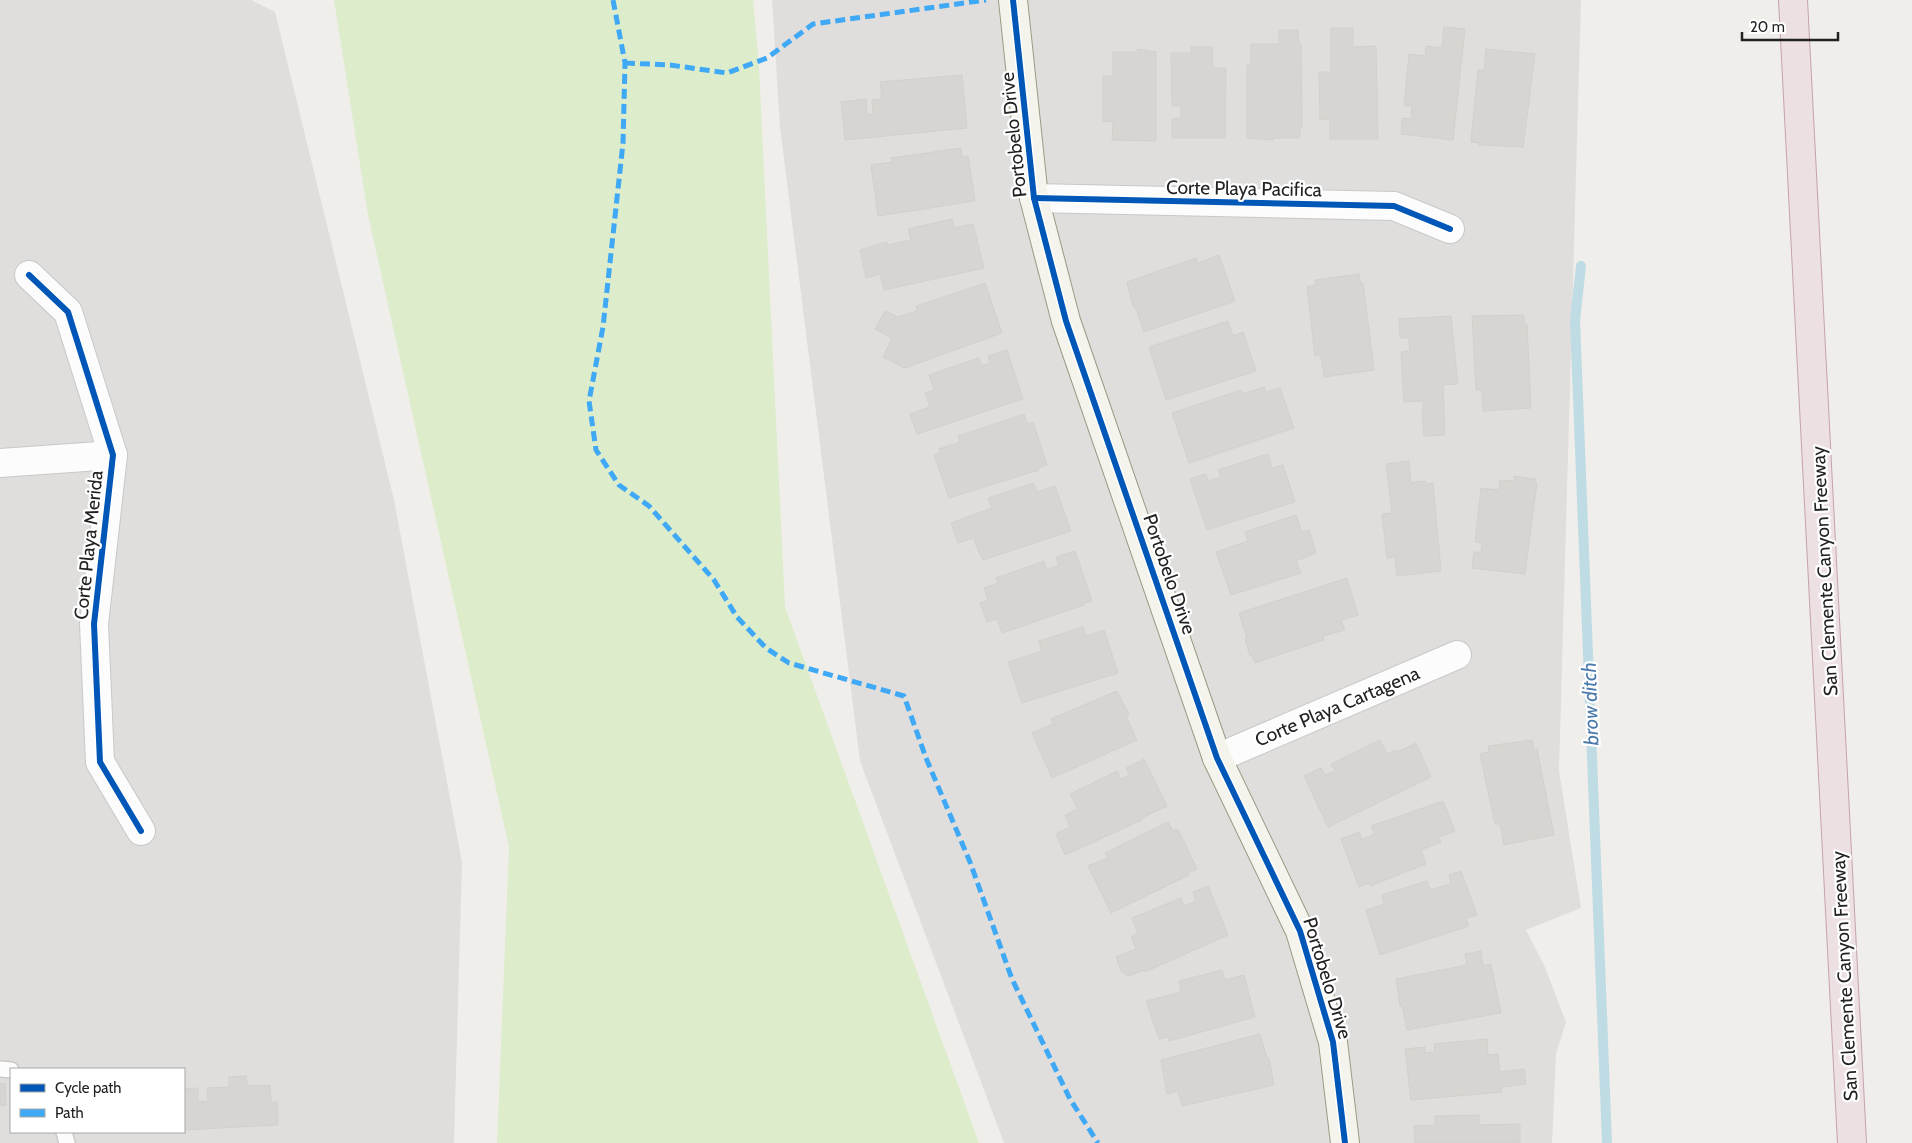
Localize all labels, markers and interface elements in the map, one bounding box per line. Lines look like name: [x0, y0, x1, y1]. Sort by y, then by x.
scale bar: [1742, 10, 1838, 42]
text: 20 m: [1750, 18, 1785, 36]
street label: Portobelo Drive: [995, 71, 1032, 199]
street label: Corte Playa Pacifica: [1166, 176, 1322, 201]
street label: San Clemente Canyon Freeway: [1806, 445, 1843, 697]
street label: Corte Playa Merida: [69, 469, 108, 621]
street label: Portobelo Drive: [1138, 511, 1201, 638]
street label: Corte Playa Cartagena: [1252, 661, 1423, 752]
water label: brow ditch: [1577, 662, 1603, 746]
street label: San Clemente Canyon Freeway: [1826, 850, 1863, 1102]
street label: Portobelo Drive: [1298, 915, 1357, 1042]
legend: [10, 1068, 185, 1133]
text: Cycle path: [55, 1079, 121, 1097]
text: Path: [55, 1104, 84, 1122]

